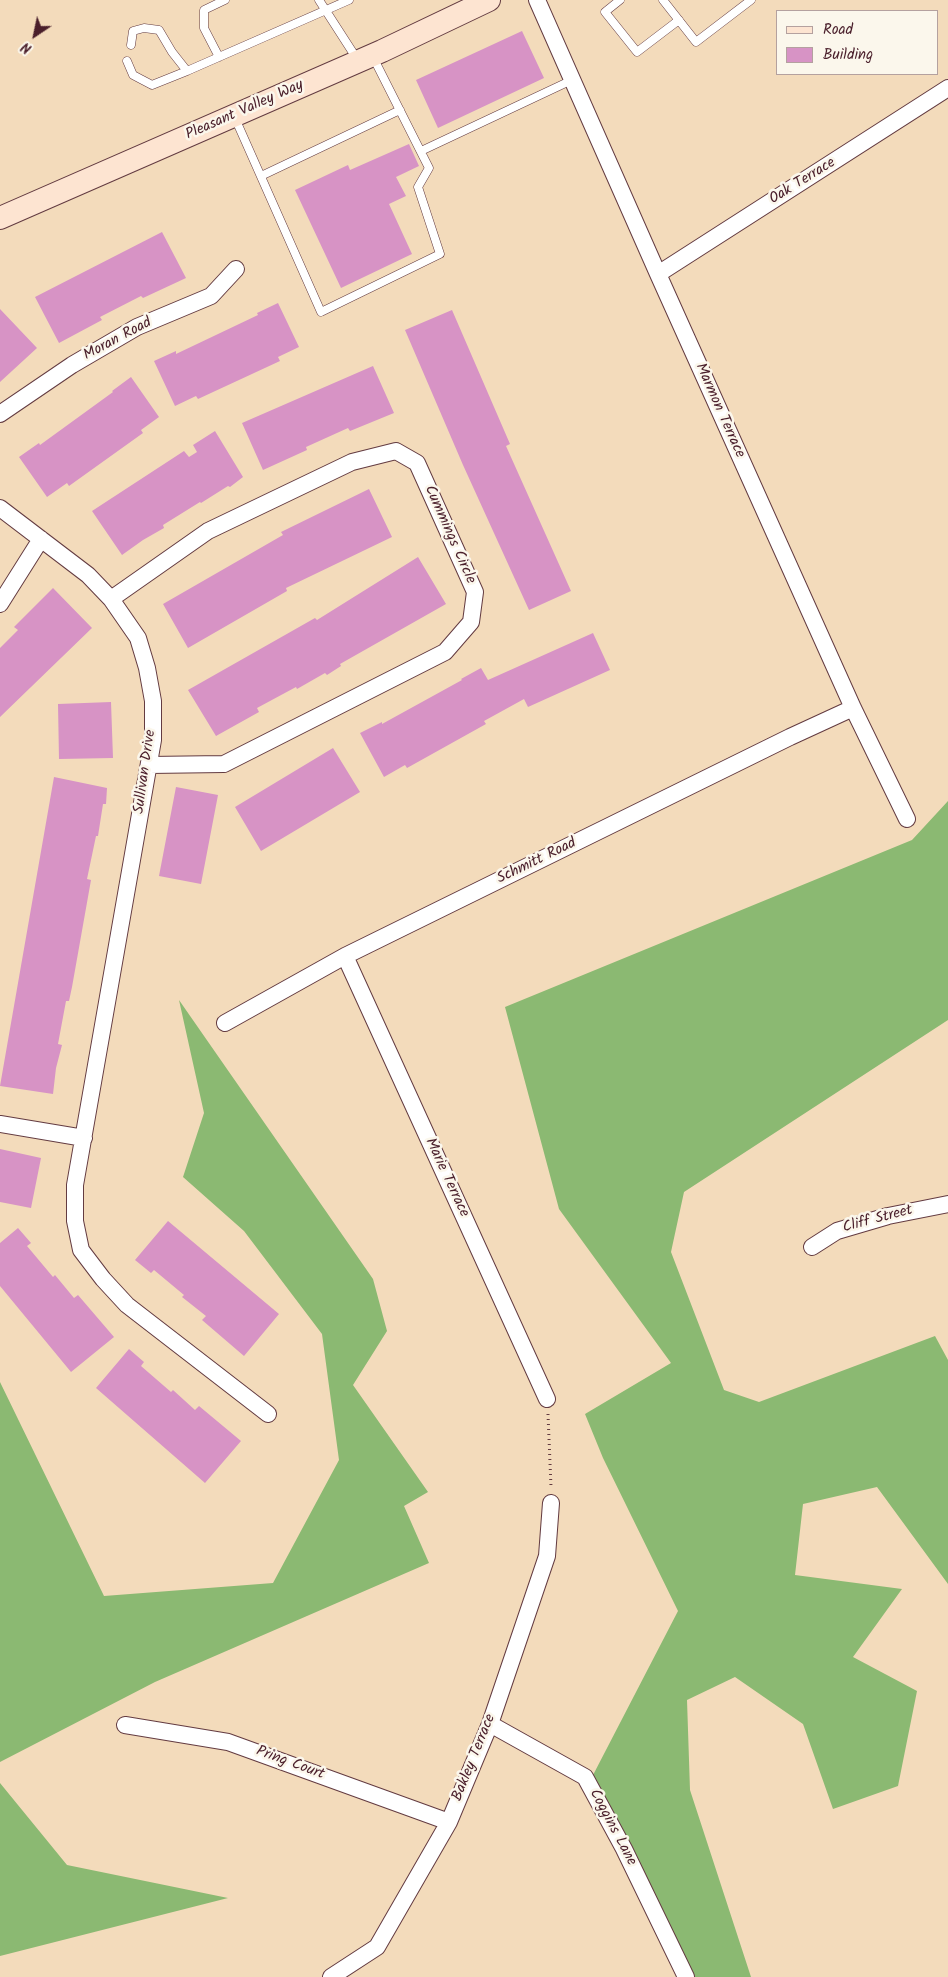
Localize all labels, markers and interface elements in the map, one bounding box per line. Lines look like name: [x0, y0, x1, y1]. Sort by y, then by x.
north arrow: [10, 10, 60, 60]
legend: [776, 10, 938, 75]
text: Road: [823, 18, 853, 42]
text: N: [17, 36, 36, 59]
text: Building: [823, 43, 873, 67]
street label: Pleasant Valley Way: [183, 77, 307, 145]
street label: Oak Terrace: [767, 155, 839, 209]
street label: Moran Road: [81, 315, 155, 365]
street label: Marmon Terrace: [690, 361, 748, 461]
street label: Cummings Circle: [419, 483, 479, 587]
street label: Sullivan Drive: [131, 729, 161, 815]
street label: Schmitt Road: [494, 835, 580, 889]
street label: Marie Terrace: [420, 1136, 472, 1220]
street label: Cliff Street: [841, 1202, 915, 1238]
street label: Bakley Terrace: [449, 1712, 501, 1804]
street label: Pring Court: [253, 1743, 327, 1785]
street label: Coggins Lane: [584, 1787, 640, 1869]

